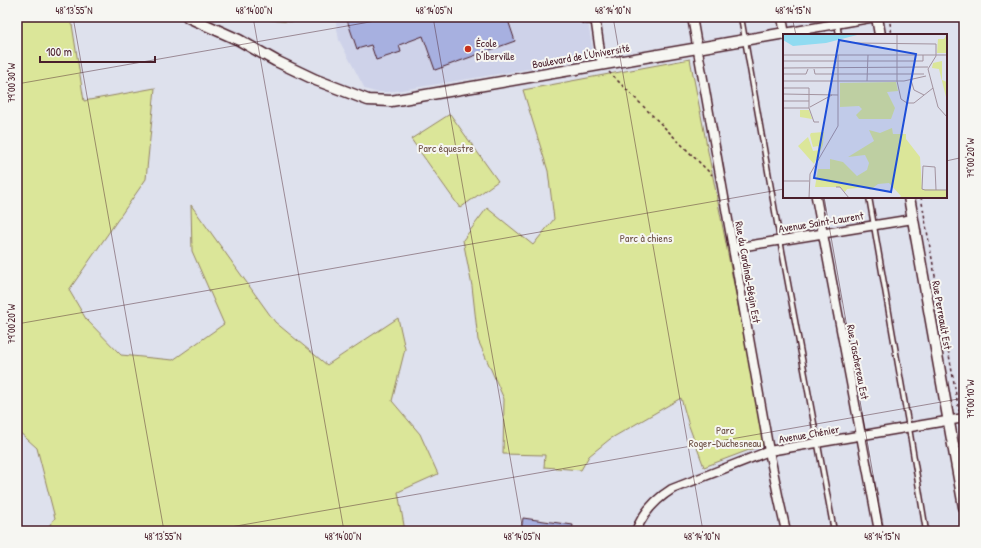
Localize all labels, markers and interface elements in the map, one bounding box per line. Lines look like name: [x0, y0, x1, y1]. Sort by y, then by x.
text: 48°13'55"N: [56, 4, 92, 17]
text: 48°14'00"N: [236, 4, 272, 17]
text: 48°14'05"N: [416, 4, 452, 17]
text: 48°14'10"N: [595, 4, 631, 17]
text: 48°14'15"N: [775, 4, 811, 17]
inset map: [783, 34, 947, 198]
place label: École D'Iberville: [476, 36, 515, 63]
scale bar: [40, 38, 155, 64]
street label: Boulevard de l'Université: [531, 40, 631, 71]
text: 100 m: [46, 43, 72, 60]
marker: École D'Iberville: [463, 44, 473, 54]
text: 79°00'30"W: [5, 62, 18, 103]
text: 79°00'20"W: [964, 137, 977, 178]
park label: Parc équestre: [418, 141, 474, 155]
street label: Avenue Saint-Laurent: [778, 208, 865, 236]
street label: Rue du Cardinal-Bégin Est: [732, 220, 764, 324]
park label: Parc à chiens: [620, 231, 672, 245]
street label: Rue Perreault Est: [929, 279, 955, 351]
text: 79°00'20"W: [5, 303, 18, 344]
street label: Rue Taschereau Est: [844, 323, 872, 401]
text: 79°00'10"W: [964, 379, 977, 418]
street label: Avenue Chénier: [777, 422, 841, 446]
park label: Parc Roger-Duchesneau: [689, 423, 762, 450]
text: 48°13'55"N: [145, 530, 181, 543]
text: 48°14'00"N: [325, 530, 361, 543]
text: 48°14'05"N: [504, 530, 540, 543]
text: 48°14'10"N: [684, 530, 720, 543]
text: 48°14'15"N: [864, 530, 900, 543]

